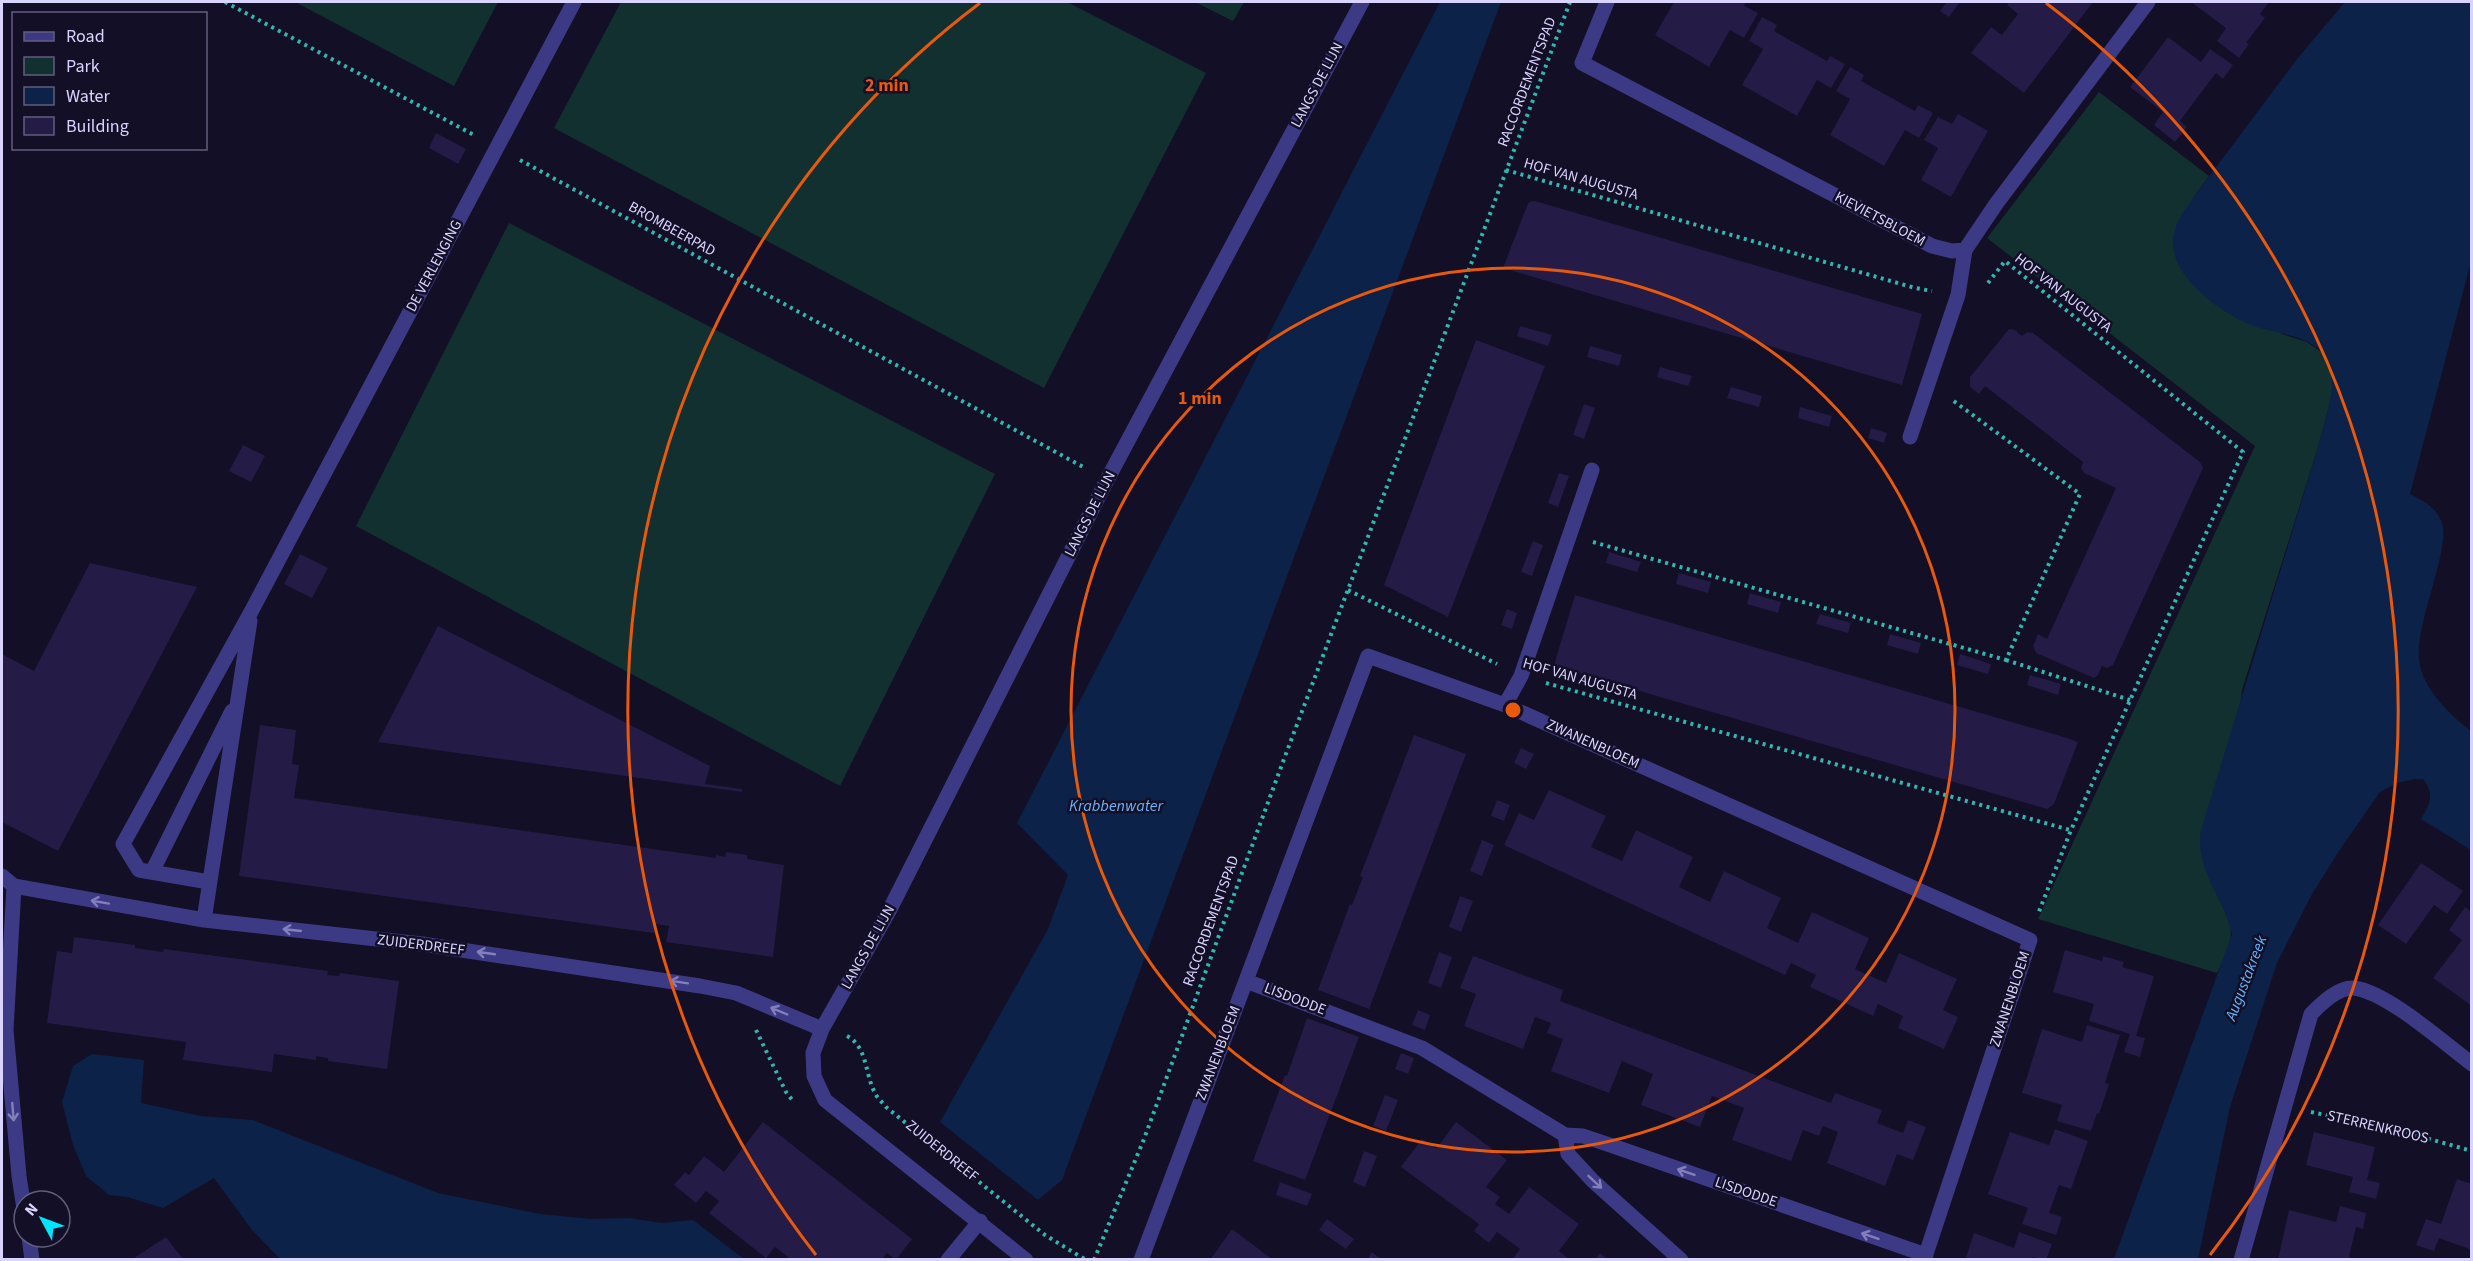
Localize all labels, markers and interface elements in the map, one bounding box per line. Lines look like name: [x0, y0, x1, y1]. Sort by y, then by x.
legend: [12, 12, 207, 150]
street label: RACCORDEMENTSPAD: [1493, 14, 1561, 150]
text: Road: [66, 24, 105, 49]
street label: LANGS DE LIJN: [1286, 39, 1348, 131]
text: Park: [66, 54, 100, 79]
text: 2 min: [865, 73, 909, 98]
text: Water: [66, 84, 110, 109]
text: Building: [66, 114, 129, 139]
street label: HOF VAN AUGUSTA: [1521, 153, 1642, 206]
street label: KIEVIETSBLOEM: [1831, 186, 1929, 252]
street label: BROMBEERPAD: [625, 196, 719, 262]
street label: DE VERLENGING: [401, 216, 467, 316]
street label: HOF VAN AUGUSTA: [2010, 248, 2117, 338]
text: 1 min: [1178, 386, 1222, 411]
street label: LANGS DE LIJN: [1059, 467, 1121, 561]
street label: HOF VAN AUGUSTA: [1520, 653, 1641, 706]
centre of rings: [1503, 700, 1523, 720]
street label: ZWANENBLOEM: [1543, 714, 1643, 774]
water label: Krabbenwater: [1069, 795, 1165, 817]
street label: RACCORDEMENTSPAD: [1178, 853, 1244, 989]
one-way arrow: [90, 896, 110, 907]
street label: LANGS DE LIJN: [836, 901, 900, 993]
one-way arrow: [283, 924, 303, 935]
street label: ZUIDERDREEF: [376, 929, 467, 961]
water label: Augustakreek: [2219, 932, 2272, 1024]
one-way arrow: [477, 948, 496, 959]
street label: ZWANENBLOEM: [1985, 948, 2035, 1050]
one-way arrow: [669, 977, 689, 988]
street label: LISDODDE: [1261, 978, 1329, 1020]
street label: ZWANENBLOEM: [1190, 1003, 1246, 1103]
one-way arrow: [770, 1005, 789, 1016]
one-way arrow: [8, 1102, 19, 1122]
street label: STERRENKROOS: [2325, 1105, 2431, 1149]
street label: ZUIDERDREEF: [901, 1115, 983, 1187]
one-way arrow: [1678, 1165, 1696, 1176]
street label: LISDODDE: [1712, 1172, 1780, 1213]
one-way arrow: [1587, 1175, 1602, 1189]
north arrow: [12, 1189, 72, 1249]
text: N: [20, 1199, 43, 1221]
one-way arrow: [1862, 1230, 1880, 1241]

